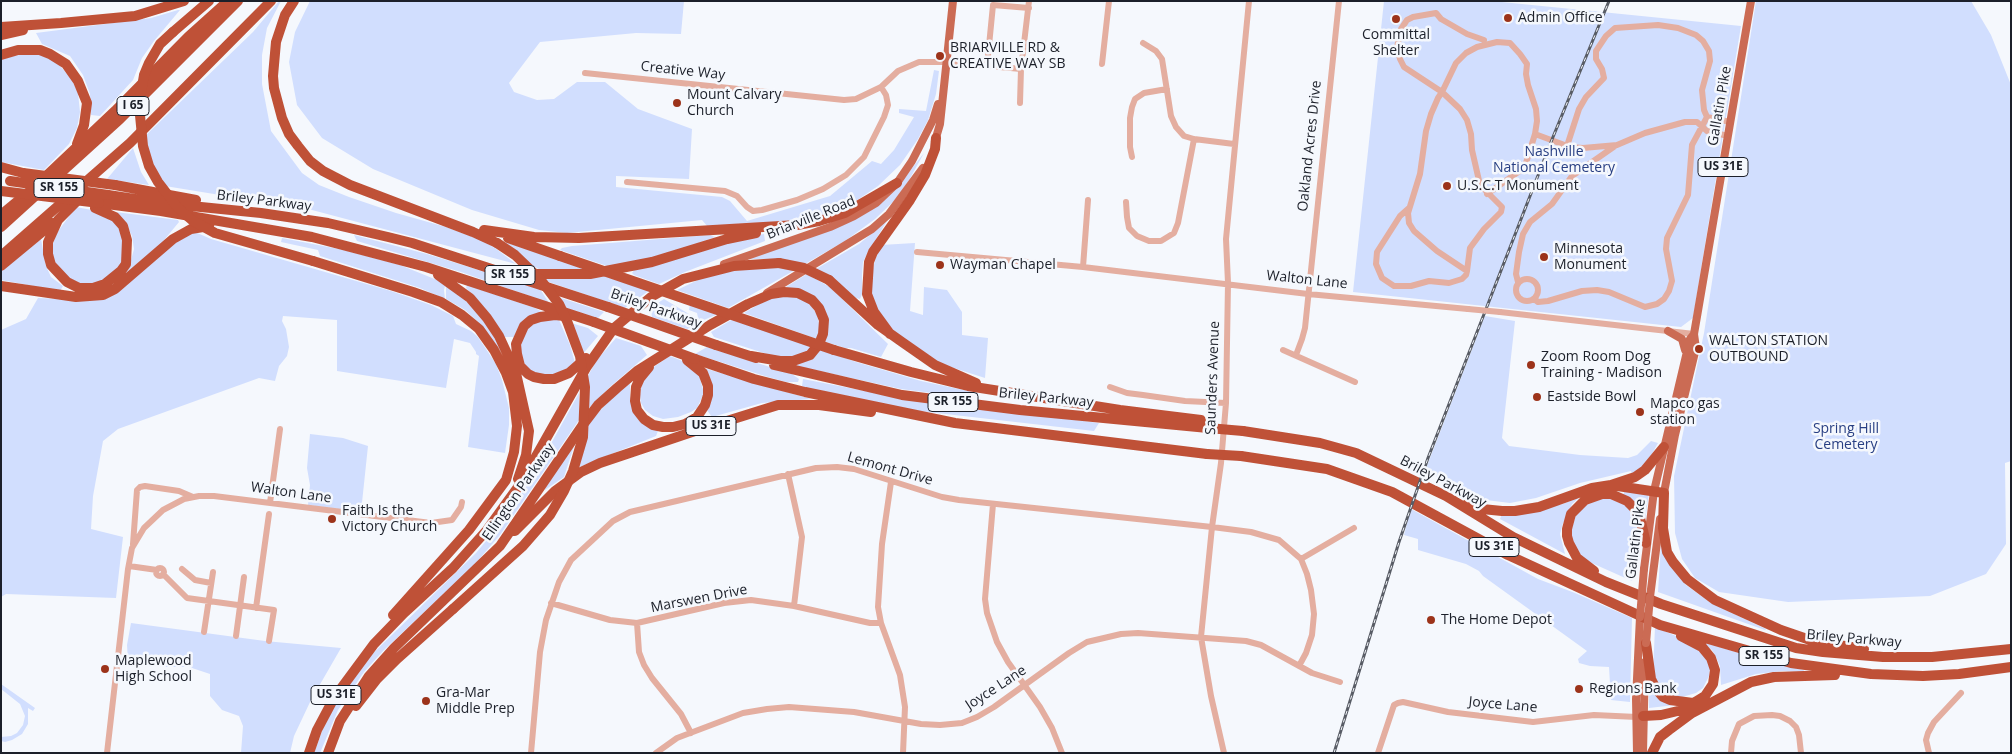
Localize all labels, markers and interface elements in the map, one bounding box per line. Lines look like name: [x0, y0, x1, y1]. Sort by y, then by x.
place label: Admin Office: [1518, 10, 1603, 26]
marker: Admin Office: [1502, 12, 1514, 24]
marker: Committal Shelter: [1390, 13, 1402, 25]
place label: Committal Shelter: [1362, 27, 1430, 59]
place label: BRIARVILLE RD & CREATIVE WAY SB: [950, 40, 1065, 72]
marker: BRIARVILLE RD & CREATIVE WAY SB: [934, 50, 946, 62]
street label: Creative Way: [640, 58, 726, 84]
street label: Gallatin Pike: [1705, 65, 1735, 147]
street label: Oakland Acres Drive: [1295, 80, 1325, 212]
place label: Mount Calvary Church: [687, 87, 781, 120]
road number: I 65: [117, 96, 149, 115]
marker: Mount Calvary Church: [671, 97, 683, 109]
park label: Nashville National Cemetery: [1493, 144, 1615, 176]
road number: US 31E: [1698, 158, 1748, 176]
road number: SR 155: [34, 178, 84, 198]
place label: U.S.C.T Monument: [1457, 178, 1579, 194]
marker: U.S.C.T Monument: [1441, 180, 1453, 192]
street label: Briley Parkway: [216, 187, 312, 215]
street label: Briarville Road: [764, 193, 858, 243]
place label: Minnesota Monument: [1554, 241, 1627, 274]
marker: Minnesota Monument: [1538, 251, 1550, 263]
place label: Wayman Chapel: [950, 257, 1056, 273]
marker: Wayman Chapel: [934, 259, 946, 271]
road number: SR 155: [485, 266, 535, 284]
street label: Walton Lane: [1266, 267, 1348, 293]
street label: Briley Parkway: [608, 286, 704, 332]
street label: Saunders Avenue: [1203, 321, 1223, 435]
place label: WALTON STATION OUTBOUND: [1709, 333, 1828, 366]
marker: WALTON STATION OUTBOUND: [1693, 343, 1705, 355]
place label: Zoom Room Dog Training - Madison: [1541, 349, 1662, 382]
marker: Zoom Room Dog Training - Madison: [1525, 359, 1537, 371]
street label: Briley Parkway: [998, 385, 1094, 411]
place label: Eastside Bowl: [1547, 389, 1636, 405]
marker: Eastside Bowl: [1531, 391, 1543, 403]
road number: SR 155: [928, 392, 978, 412]
place label: Mapco gas station: [1650, 396, 1720, 428]
marker: Mapco gas station: [1634, 406, 1646, 418]
road number: US 31E: [686, 416, 736, 436]
park label: Spring Hill Cemetery: [1813, 421, 1879, 454]
street label: Ellington Parkway: [479, 440, 559, 544]
street label: Lemont Drive: [845, 449, 935, 489]
street label: Briley Parkway: [1397, 452, 1489, 512]
street label: Walton Lane: [250, 479, 332, 507]
street label: Gallatin Pike: [1623, 498, 1649, 580]
place label: Faith Is the Victory Church: [342, 503, 437, 536]
marker: Faith Is the Victory Church: [326, 513, 338, 525]
road number: US 31E: [1469, 538, 1519, 556]
street label: Marswen Drive: [649, 581, 749, 617]
place label: The Home Depot: [1441, 612, 1552, 628]
marker: The Home Depot: [1425, 614, 1437, 626]
street label: Briley Parkway: [1806, 626, 1902, 652]
road number: SR 155: [1739, 646, 1789, 666]
place label: Maplewood High School: [115, 653, 192, 686]
street label: Joyce Lane: [963, 662, 1029, 714]
marker: Maplewood High School: [99, 663, 111, 675]
place label: Regions Bank: [1589, 681, 1677, 697]
marker: Regions Bank: [1573, 683, 1585, 695]
place label: Gra-Mar Middle Prep: [436, 685, 515, 718]
road number: US 31E: [311, 686, 361, 704]
street label: Joyce Lane: [1468, 694, 1538, 716]
marker: Gra-Mar Middle Prep: [420, 695, 432, 707]

